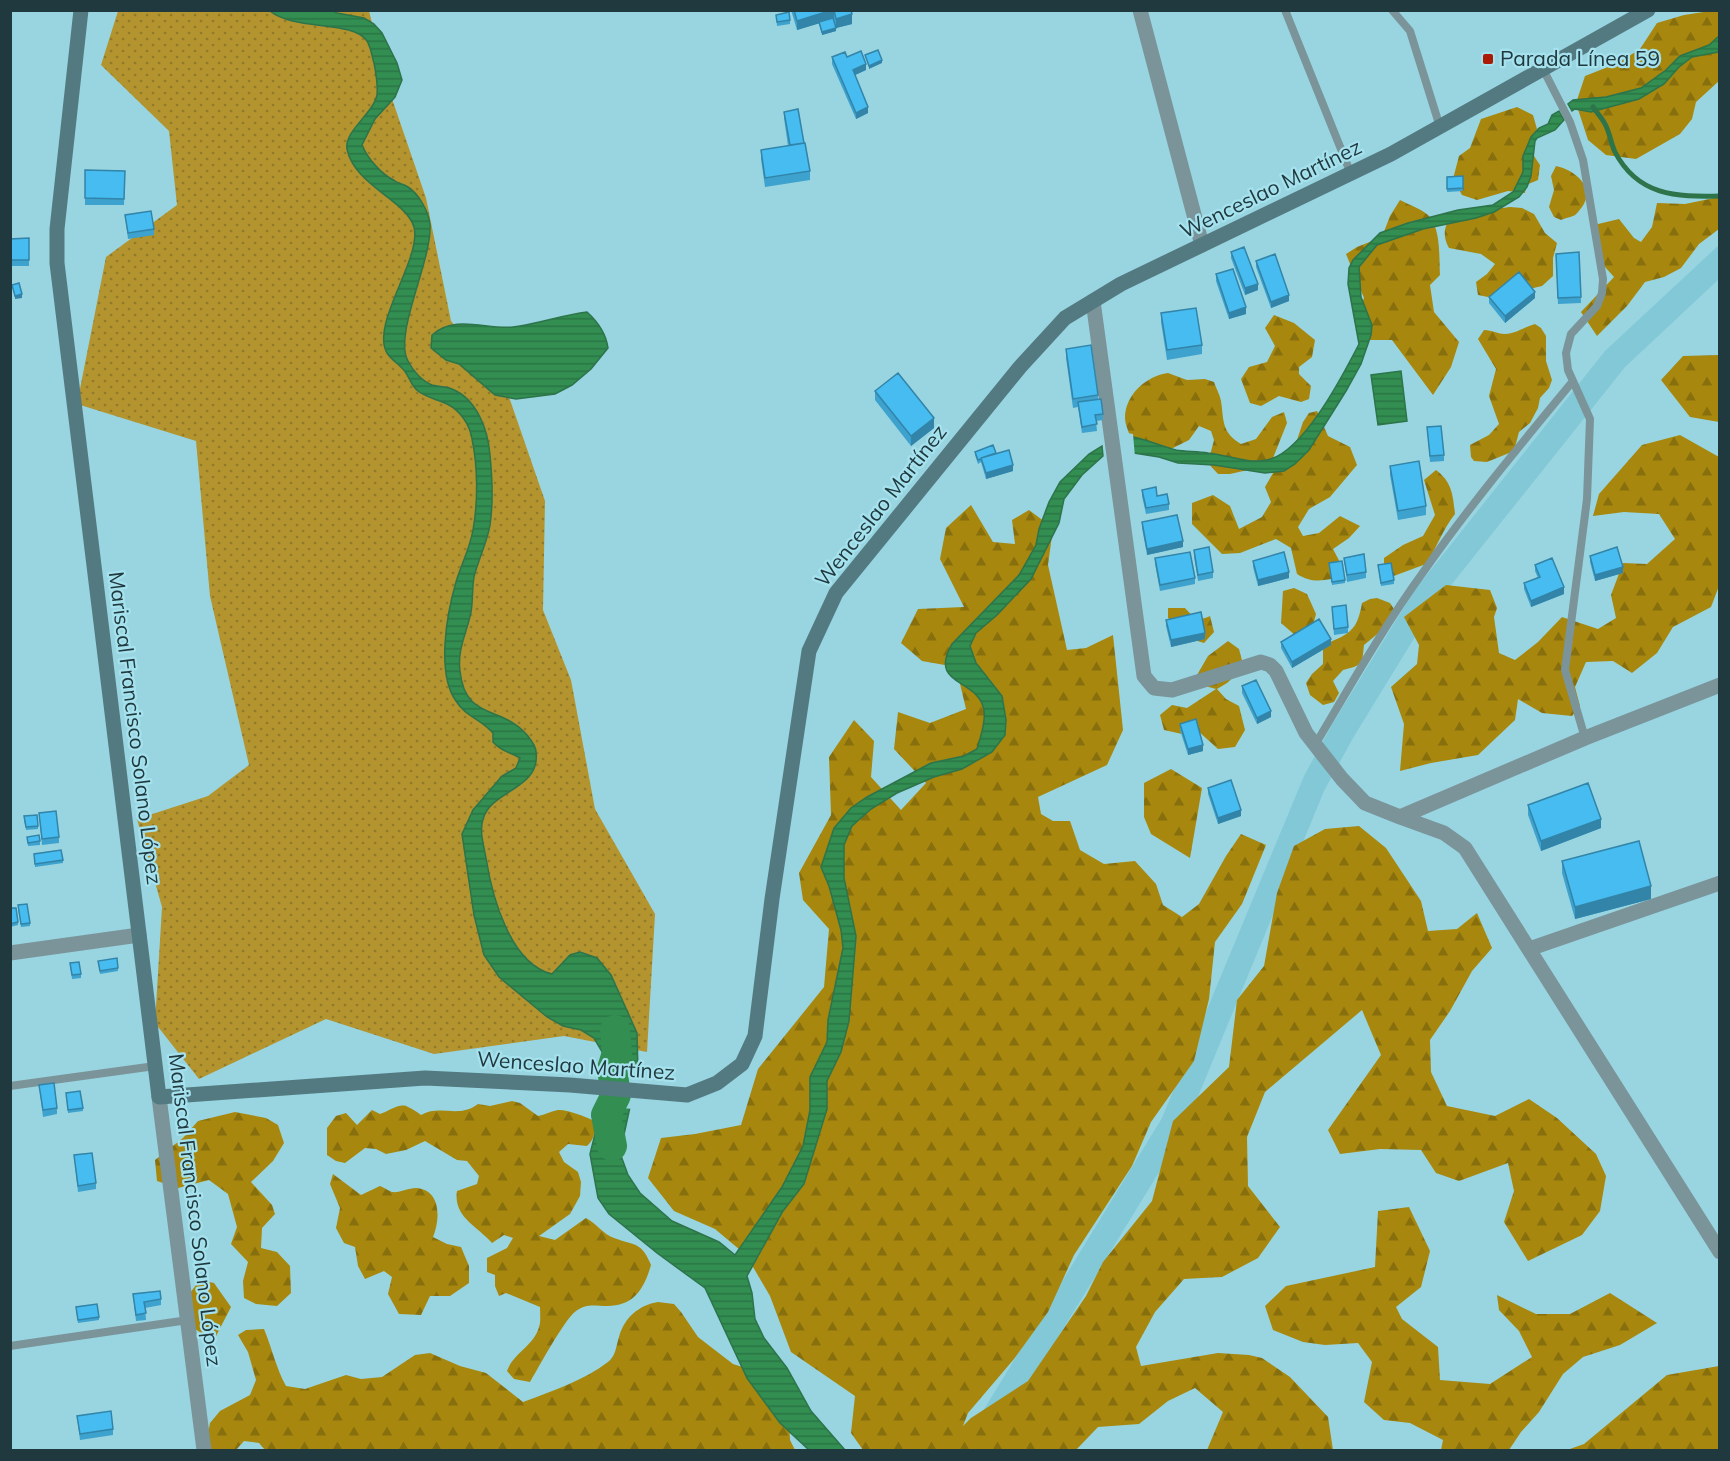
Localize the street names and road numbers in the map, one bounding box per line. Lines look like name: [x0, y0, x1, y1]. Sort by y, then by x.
street label: Wenceslao Martínez: [1176, 133, 1366, 243]
street label: Wenceslao Martínez: [809, 419, 952, 592]
street label: Mariscal Francisco Solano López: [104, 570, 168, 886]
street label: Wenceslao Martínez: [476, 1045, 676, 1085]
street label: Mariscal Francisco Solano López: [164, 1052, 228, 1368]

